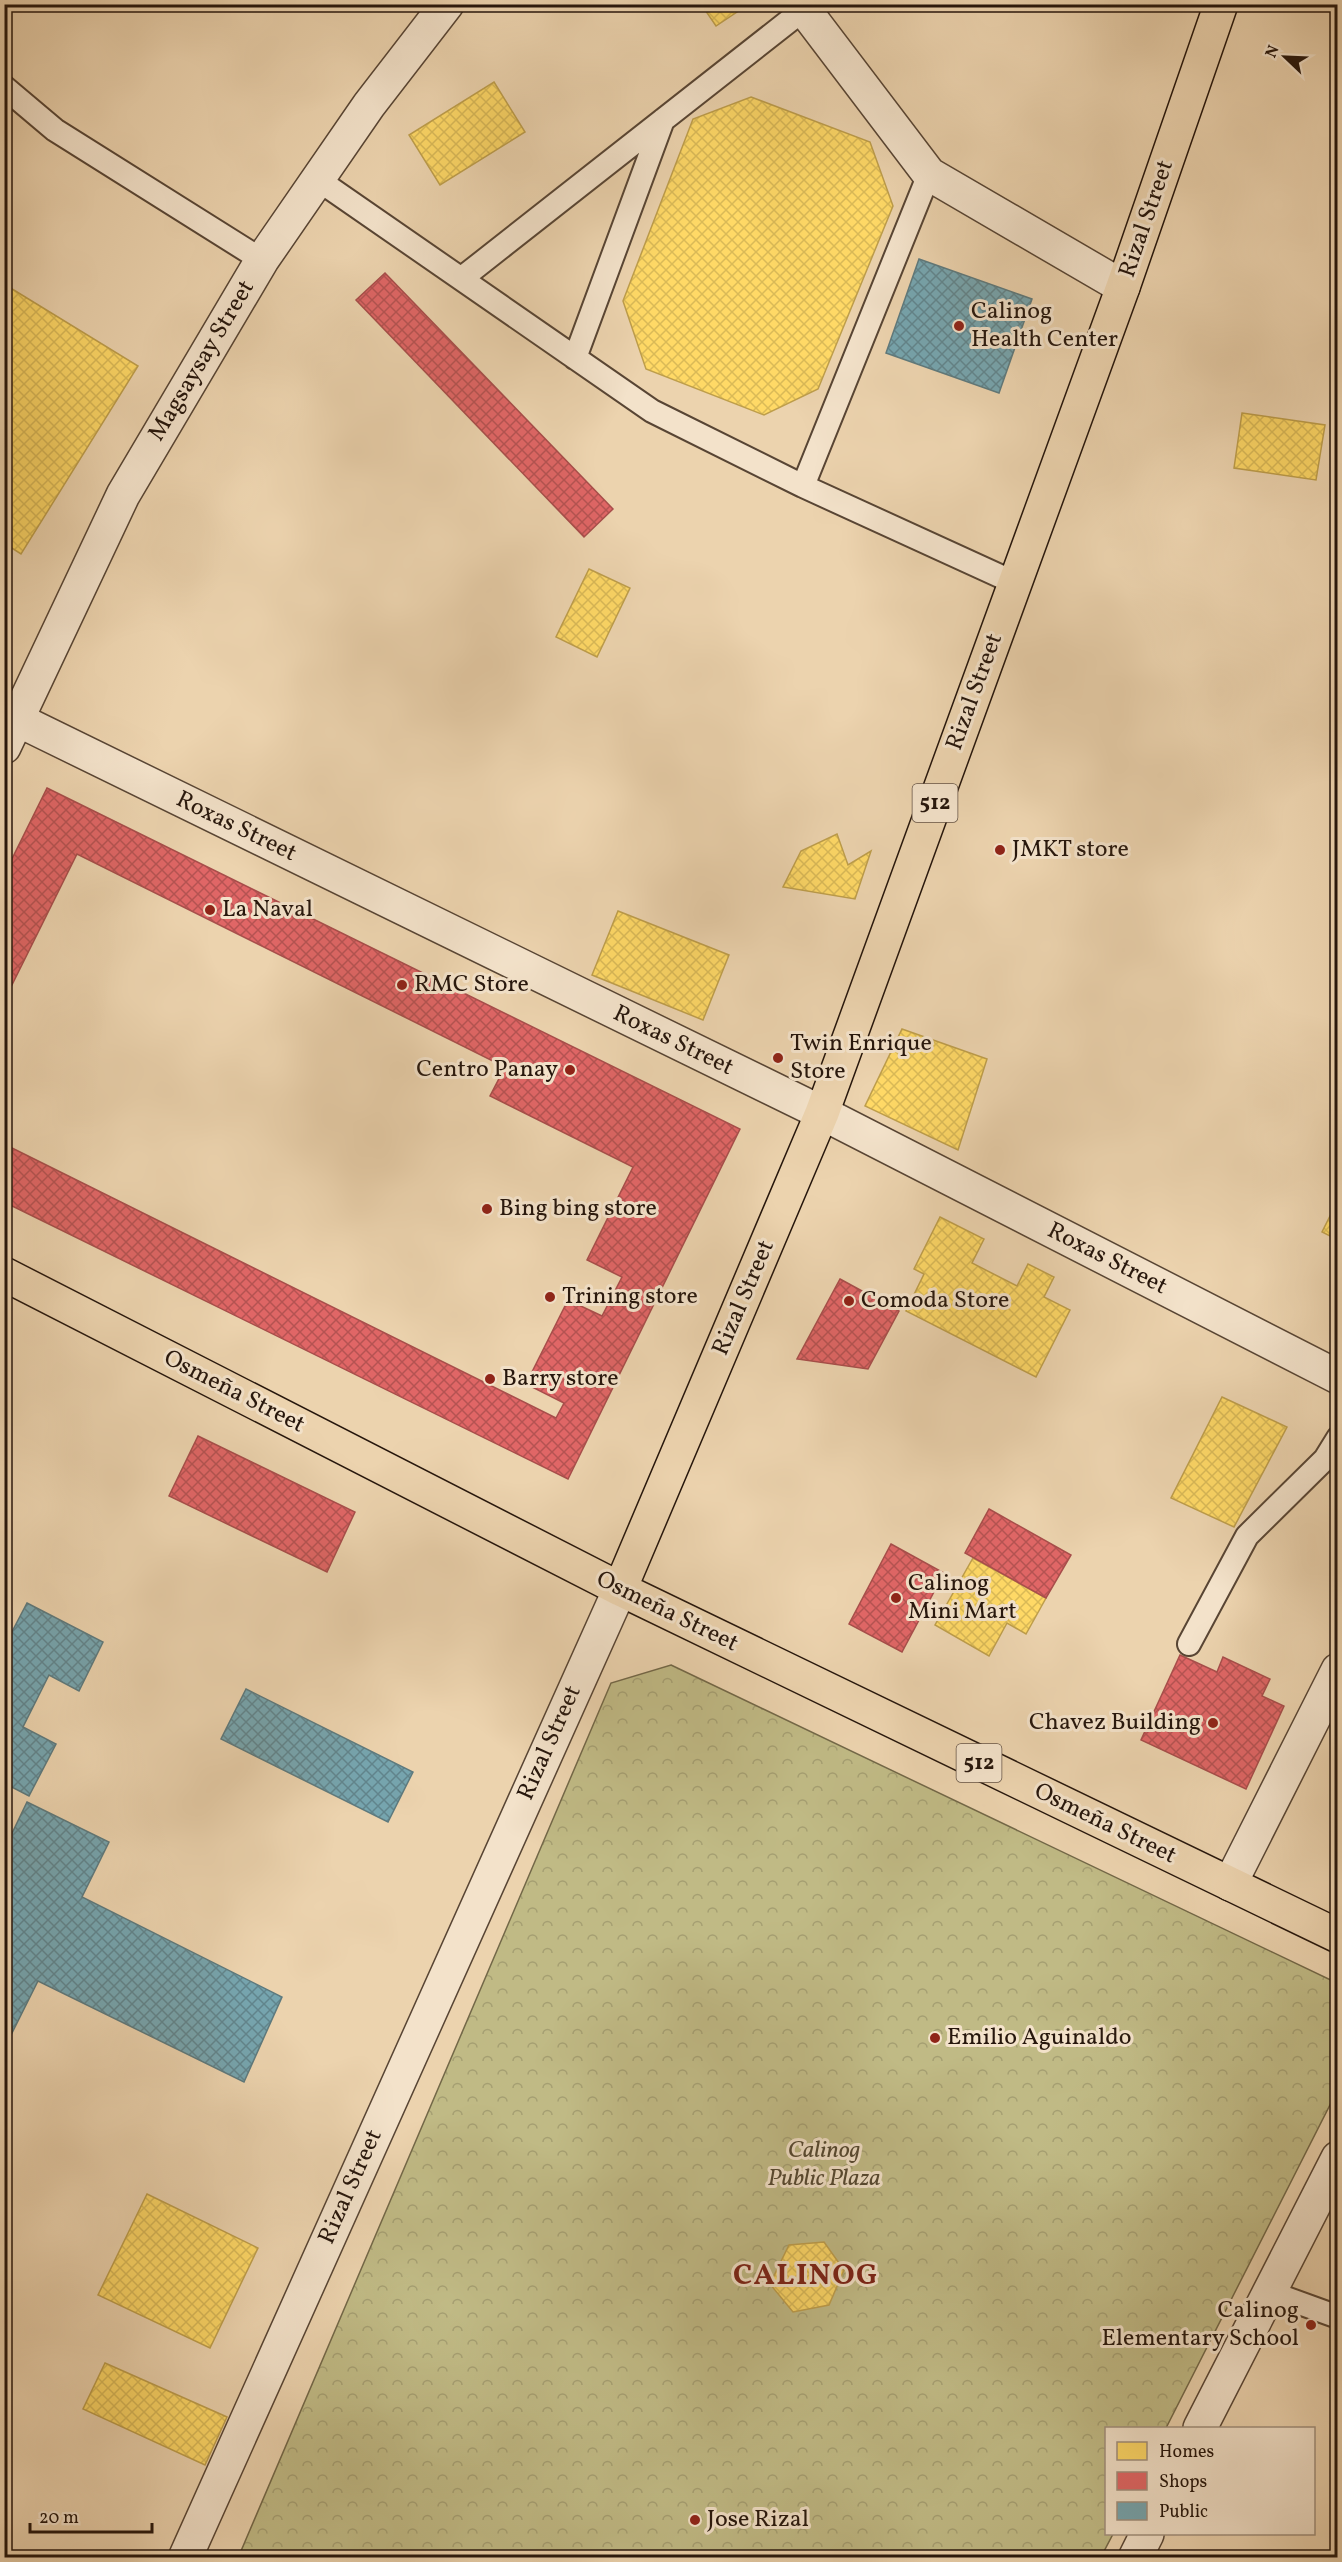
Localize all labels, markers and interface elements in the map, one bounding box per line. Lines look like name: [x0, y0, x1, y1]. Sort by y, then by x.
north arrow: [1255, 27, 1315, 87]
text: N: [1261, 42, 1286, 62]
street label: Rizal Street: [1111, 156, 1183, 282]
street label: Magsaysay Street: [140, 274, 264, 448]
place label: Calinog Health Center: [971, 295, 1118, 357]
marker: Calinog Health Center: [952, 319, 966, 333]
street label: Rizal Street: [938, 629, 1012, 755]
street label: Roxas Street: [170, 783, 302, 871]
road number: 512: [912, 784, 958, 822]
place label: JMKT store: [1012, 833, 1129, 867]
marker: JMKT store: [993, 843, 1007, 857]
place label: La Naval: [222, 893, 313, 927]
marker: La Naval: [203, 903, 217, 917]
place label: RMC Store: [414, 968, 529, 1002]
marker: RMC Store: [395, 978, 409, 992]
street label: Roxas Street: [607, 997, 739, 1085]
place label: Twin Enrique Store: [790, 1027, 932, 1089]
marker: Twin Enrique Store: [771, 1051, 785, 1065]
place label: Centro Panay: [416, 1053, 558, 1087]
marker: Centro Panay: [563, 1063, 577, 1077]
place label: Bing bing store: [499, 1192, 657, 1226]
marker: Bing bing store: [480, 1202, 494, 1216]
street label: Roxas Street: [1041, 1214, 1173, 1304]
street label: Rizal Street: [704, 1235, 784, 1361]
place label: Trining store: [562, 1280, 698, 1314]
place label: Comoda Store: [861, 1284, 1009, 1318]
marker: Trining store: [543, 1290, 557, 1304]
marker: Comoda Store: [842, 1294, 856, 1308]
street label: Osmeña Street: [157, 1342, 311, 1442]
place label: Barry store: [502, 1362, 619, 1396]
marker: Barry store: [483, 1372, 497, 1386]
street label: Osmeña Street: [590, 1563, 744, 1661]
place label: Calinog Mini Mart: [908, 1567, 1017, 1629]
marker: Calinog Mini Mart: [889, 1591, 903, 1605]
street label: Rizal Street: [510, 1680, 590, 1806]
place label: Chavez Building: [1029, 1706, 1201, 1740]
marker: Chavez Building: [1206, 1716, 1220, 1730]
road number: 512: [956, 1744, 1002, 1782]
street label: Osmeña Street: [1028, 1775, 1182, 1873]
place label: Emilio Aguinaldo: [947, 2021, 1132, 2055]
marker: Emilio Aguinaldo: [928, 2031, 942, 2045]
street label: Rizal Street: [311, 2124, 391, 2250]
park label: Calinog Public Plaza: [767, 2134, 881, 2196]
district label: CALINOG: [733, 2255, 879, 2297]
place label: Calinog Elementary School: [1101, 2294, 1299, 2356]
marker: Calinog Elementary School: [1304, 2318, 1318, 2332]
legend: [1105, 2427, 1315, 2535]
text: Homes: [1159, 2440, 1214, 2465]
text: Shops: [1159, 2470, 1207, 2495]
scale bar: [30, 2496, 152, 2534]
text: Public: [1159, 2500, 1208, 2525]
place label: Jose Rizal: [707, 2503, 809, 2537]
text: 20 m: [39, 2506, 79, 2531]
marker: Jose Rizal: [688, 2513, 702, 2527]

